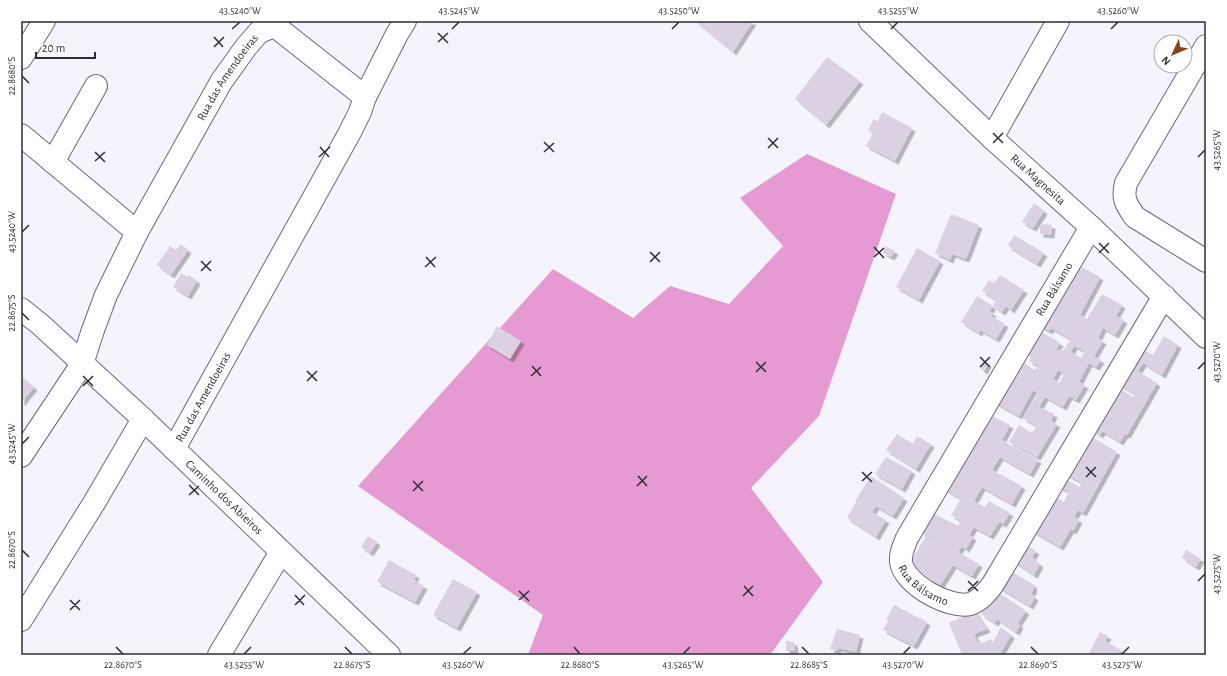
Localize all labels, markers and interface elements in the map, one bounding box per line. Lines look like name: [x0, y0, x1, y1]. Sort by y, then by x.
text: 43.5240°W: [219, 6, 261, 16]
text: 43.5245°W: [439, 6, 480, 16]
text: 43.5250°W: [658, 6, 700, 16]
text: 43.5255°W: [878, 6, 918, 16]
text: 43.5260°W: [1097, 6, 1139, 16]
street label: Rua das Amendoeiras: [195, 32, 260, 122]
scale bar: [36, 34, 95, 60]
north arrow: [1153, 34, 1193, 74]
text: 20 m: [42, 42, 65, 54]
text: N: [1160, 54, 1173, 67]
text: 22.8680°S: [7, 56, 17, 95]
text: 43.5265°W: [1212, 130, 1222, 170]
street label: Rua Magnesita: [1008, 152, 1068, 207]
text: 43.5240°W: [7, 211, 17, 253]
street label: Rua Bálsamo: [1033, 260, 1075, 318]
text: 22.8675°S: [7, 294, 17, 331]
text: 43.5270°W: [1212, 341, 1222, 383]
street label: Rua das Amendoeiras: [173, 350, 233, 444]
text: 43.5245°W: [7, 423, 17, 464]
street label: Caminho dos Abieiros: [183, 457, 265, 537]
text: 22.8670°S: [7, 531, 17, 569]
text: 43.5275°W: [1212, 554, 1222, 594]
street label: Rua Bálsamo: [896, 563, 950, 608]
text: 22.8670°S: [104, 660, 142, 670]
text: 43.5255°W: [224, 660, 264, 670]
text: 22.8675°S: [334, 660, 371, 670]
text: 43.5260°W: [442, 660, 484, 670]
text: 22.8680°S: [561, 660, 600, 670]
text: 43.5265°W: [663, 660, 703, 670]
text: 22.8685°S: [790, 660, 828, 670]
text: 43.5270°W: [882, 660, 924, 670]
text: 22.8690°S: [1019, 660, 1058, 670]
text: 43.5275°W: [1102, 660, 1142, 670]

